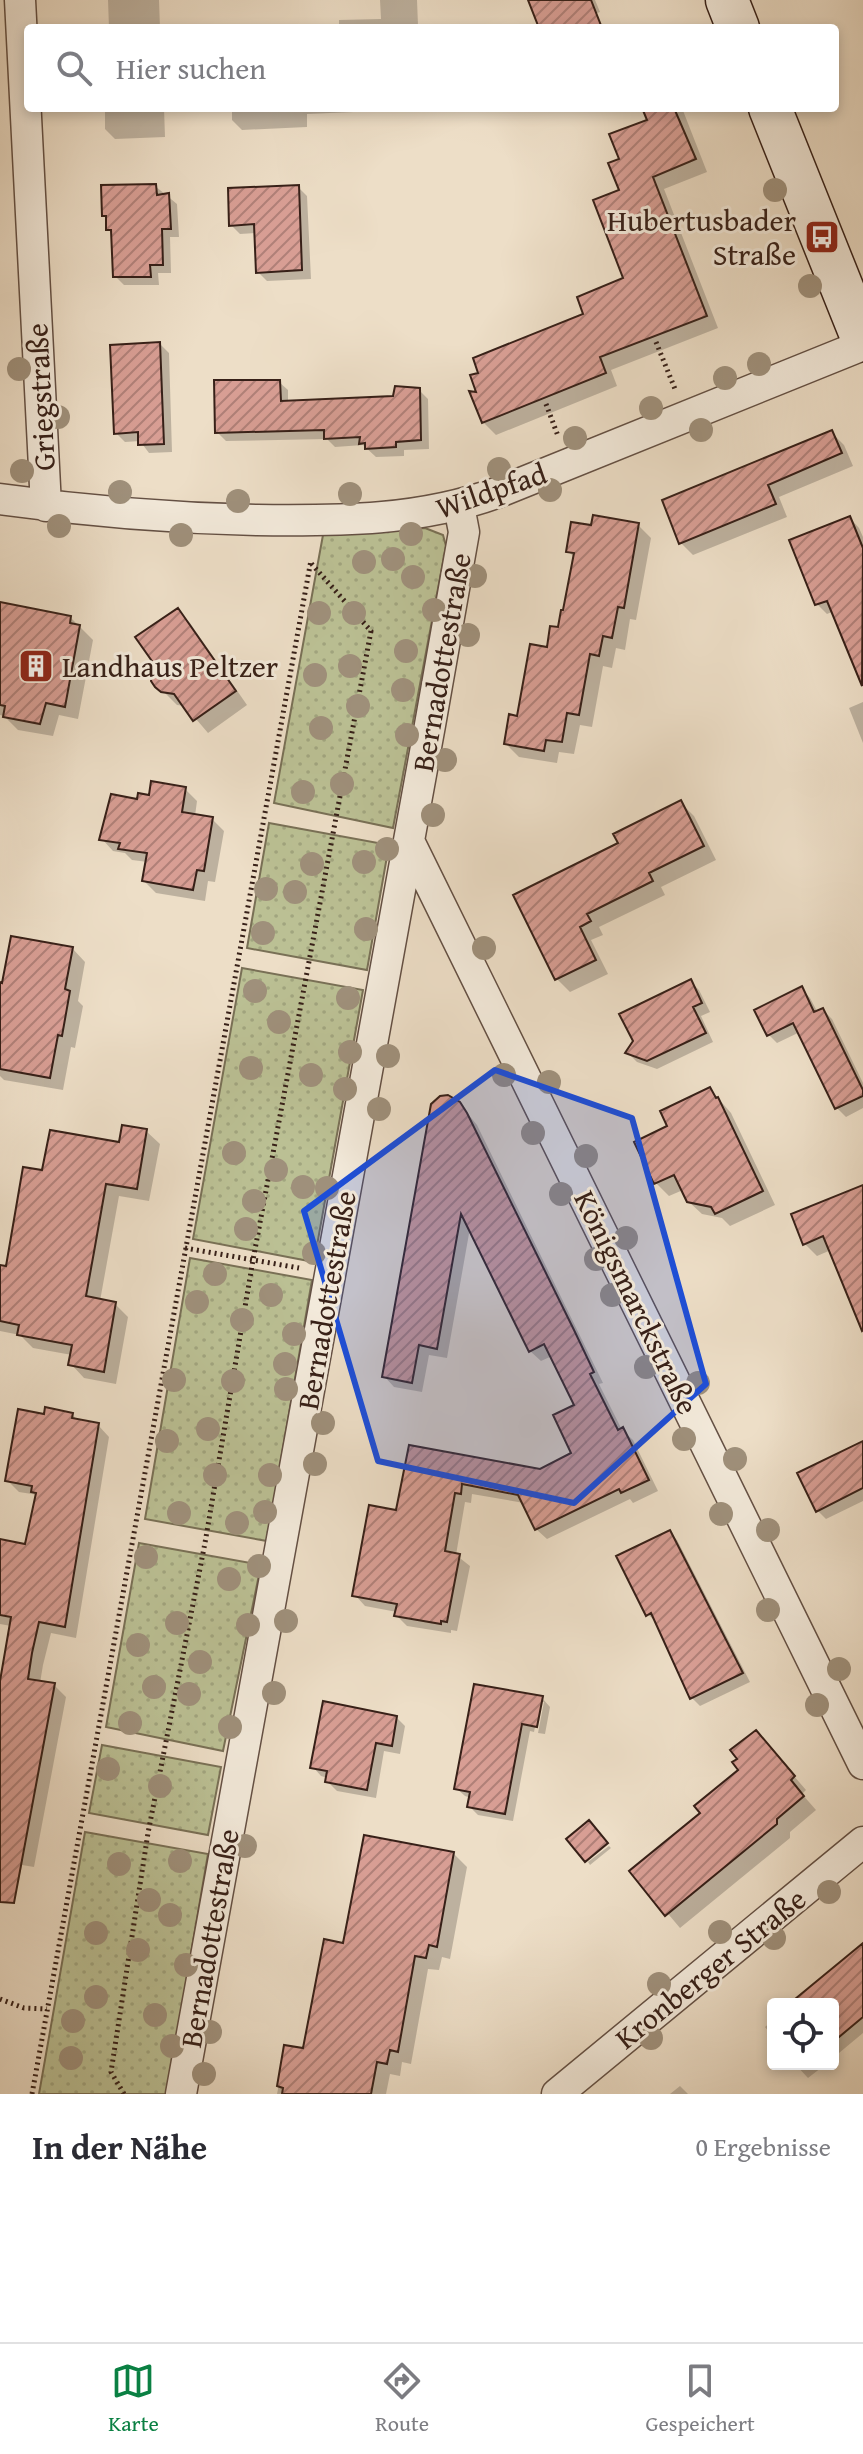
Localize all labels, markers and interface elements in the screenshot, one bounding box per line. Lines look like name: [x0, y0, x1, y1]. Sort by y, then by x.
search box: [24, 24, 839, 112]
icon: search: [52, 46, 96, 90]
text: Hier suchen: [116, 46, 266, 90]
place label: Hubertusbader Straße: [607, 198, 796, 276]
bus stop icon: Hubertusbader Straße: [803, 218, 841, 256]
street label: Griegstraße: [14, 322, 66, 472]
street label: Wildpfad: [430, 451, 552, 529]
street label: Bernadottestraße: [400, 549, 482, 775]
place label: Landhaus Peltzer: [62, 644, 278, 688]
building icon: Landhaus Peltzer: [17, 647, 55, 685]
street label: Königsmarckstraße: [564, 1183, 710, 1421]
street label: Bernadottestraße: [285, 1187, 367, 1413]
street label: Bernadottestraße: [168, 1825, 250, 2051]
street label: Kronberger Straße: [605, 1877, 815, 2059]
map controls: [767, 1998, 839, 2070]
button: locate: [767, 1998, 839, 2070]
text: In der Nähe: [32, 2122, 207, 2171]
text: 0 Ergebnisse: [696, 2127, 831, 2166]
tab: Karte: [108, 2359, 159, 2439]
tab: Route: [375, 2359, 429, 2439]
tab: Gespeichert: [645, 2359, 755, 2439]

